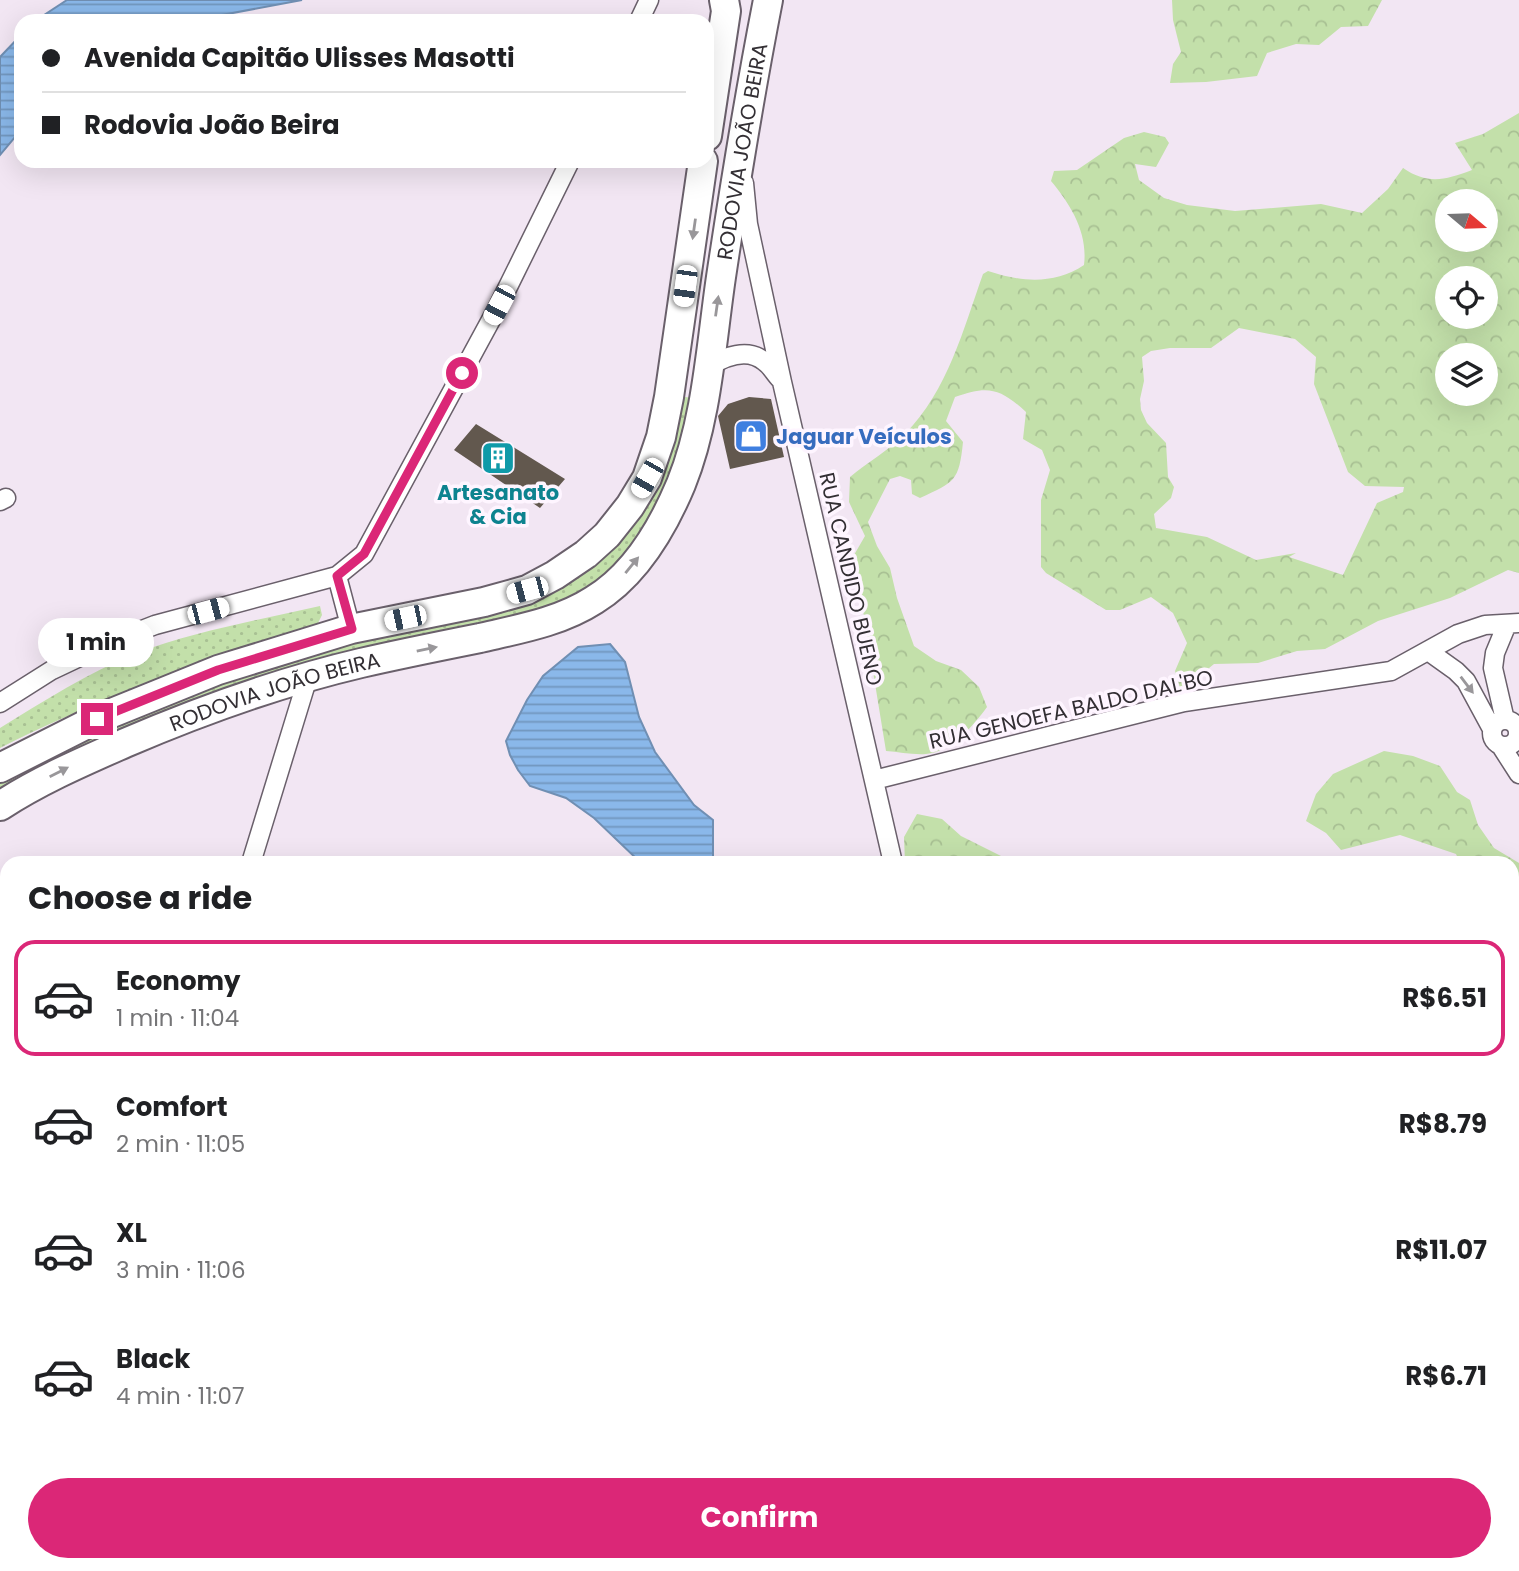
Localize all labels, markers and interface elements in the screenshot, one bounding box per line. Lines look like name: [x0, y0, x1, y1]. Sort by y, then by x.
text: Avenida Capitão Ulisses Masotti: [84, 40, 515, 76]
street label: RODOVIA JOÃO BEIRA: [709, 41, 774, 262]
text: Rodovia João Beira: [84, 107, 340, 143]
north arrow: [1435, 189, 1498, 252]
map controls: [1435, 189, 1498, 406]
one-way arrow: [688, 218, 699, 240]
car: [672, 264, 699, 308]
button: locate: [1435, 266, 1498, 329]
car: [480, 282, 519, 328]
one-way arrow: [712, 295, 723, 317]
button: layers: [1435, 343, 1498, 406]
route start: [446, 357, 478, 389]
shop icon: Jaguar Veículos: [732, 417, 770, 455]
place label: Jaguar Veículos: [776, 422, 952, 451]
building icon: Artesanato & Cia: [479, 439, 517, 477]
car: [628, 455, 667, 501]
street label: RUA CANDIDO BUENO: [812, 470, 890, 688]
place label: Artesanato & Cia: [437, 478, 559, 531]
one-way arrow: [624, 556, 639, 573]
car: [504, 574, 551, 606]
car: [185, 595, 232, 627]
car: [383, 603, 428, 633]
callout: 1 min: [39, 618, 155, 666]
text: 1 min: [66, 626, 126, 658]
one-way arrow: [416, 644, 438, 655]
street label: RODOVIA JOÃO BEIRA: [165, 645, 383, 738]
street label: RUA GENOEFA BALDO DAL'BO: [926, 662, 1216, 756]
one-way arrow: [1460, 675, 1475, 693]
route end: [81, 703, 113, 735]
one-way arrow: [49, 767, 69, 778]
text: Choose a ride: [28, 875, 252, 920]
text: Economy: [116, 963, 240, 999]
icon: car: [32, 967, 95, 1030]
text: R$6.51: [1402, 980, 1487, 1016]
text: 1 min · 11:04: [116, 1002, 239, 1034]
text: Comfort: [116, 1089, 228, 1125]
icon: car: [32, 1093, 95, 1156]
text: R$8.79: [1399, 1106, 1487, 1142]
text: 2 min · 11:05: [116, 1128, 245, 1160]
text: XL: [116, 1215, 147, 1251]
icon: car: [32, 1219, 95, 1282]
text: R$11.07: [1395, 1232, 1487, 1268]
text: 3 min · 11:06: [116, 1254, 246, 1286]
text: Black: [116, 1341, 190, 1377]
icon: car: [32, 1345, 95, 1408]
text: R$6.71: [1405, 1358, 1487, 1394]
text: 4 min · 11:07: [116, 1380, 244, 1412]
button: Confirm: [28, 1478, 1491, 1558]

